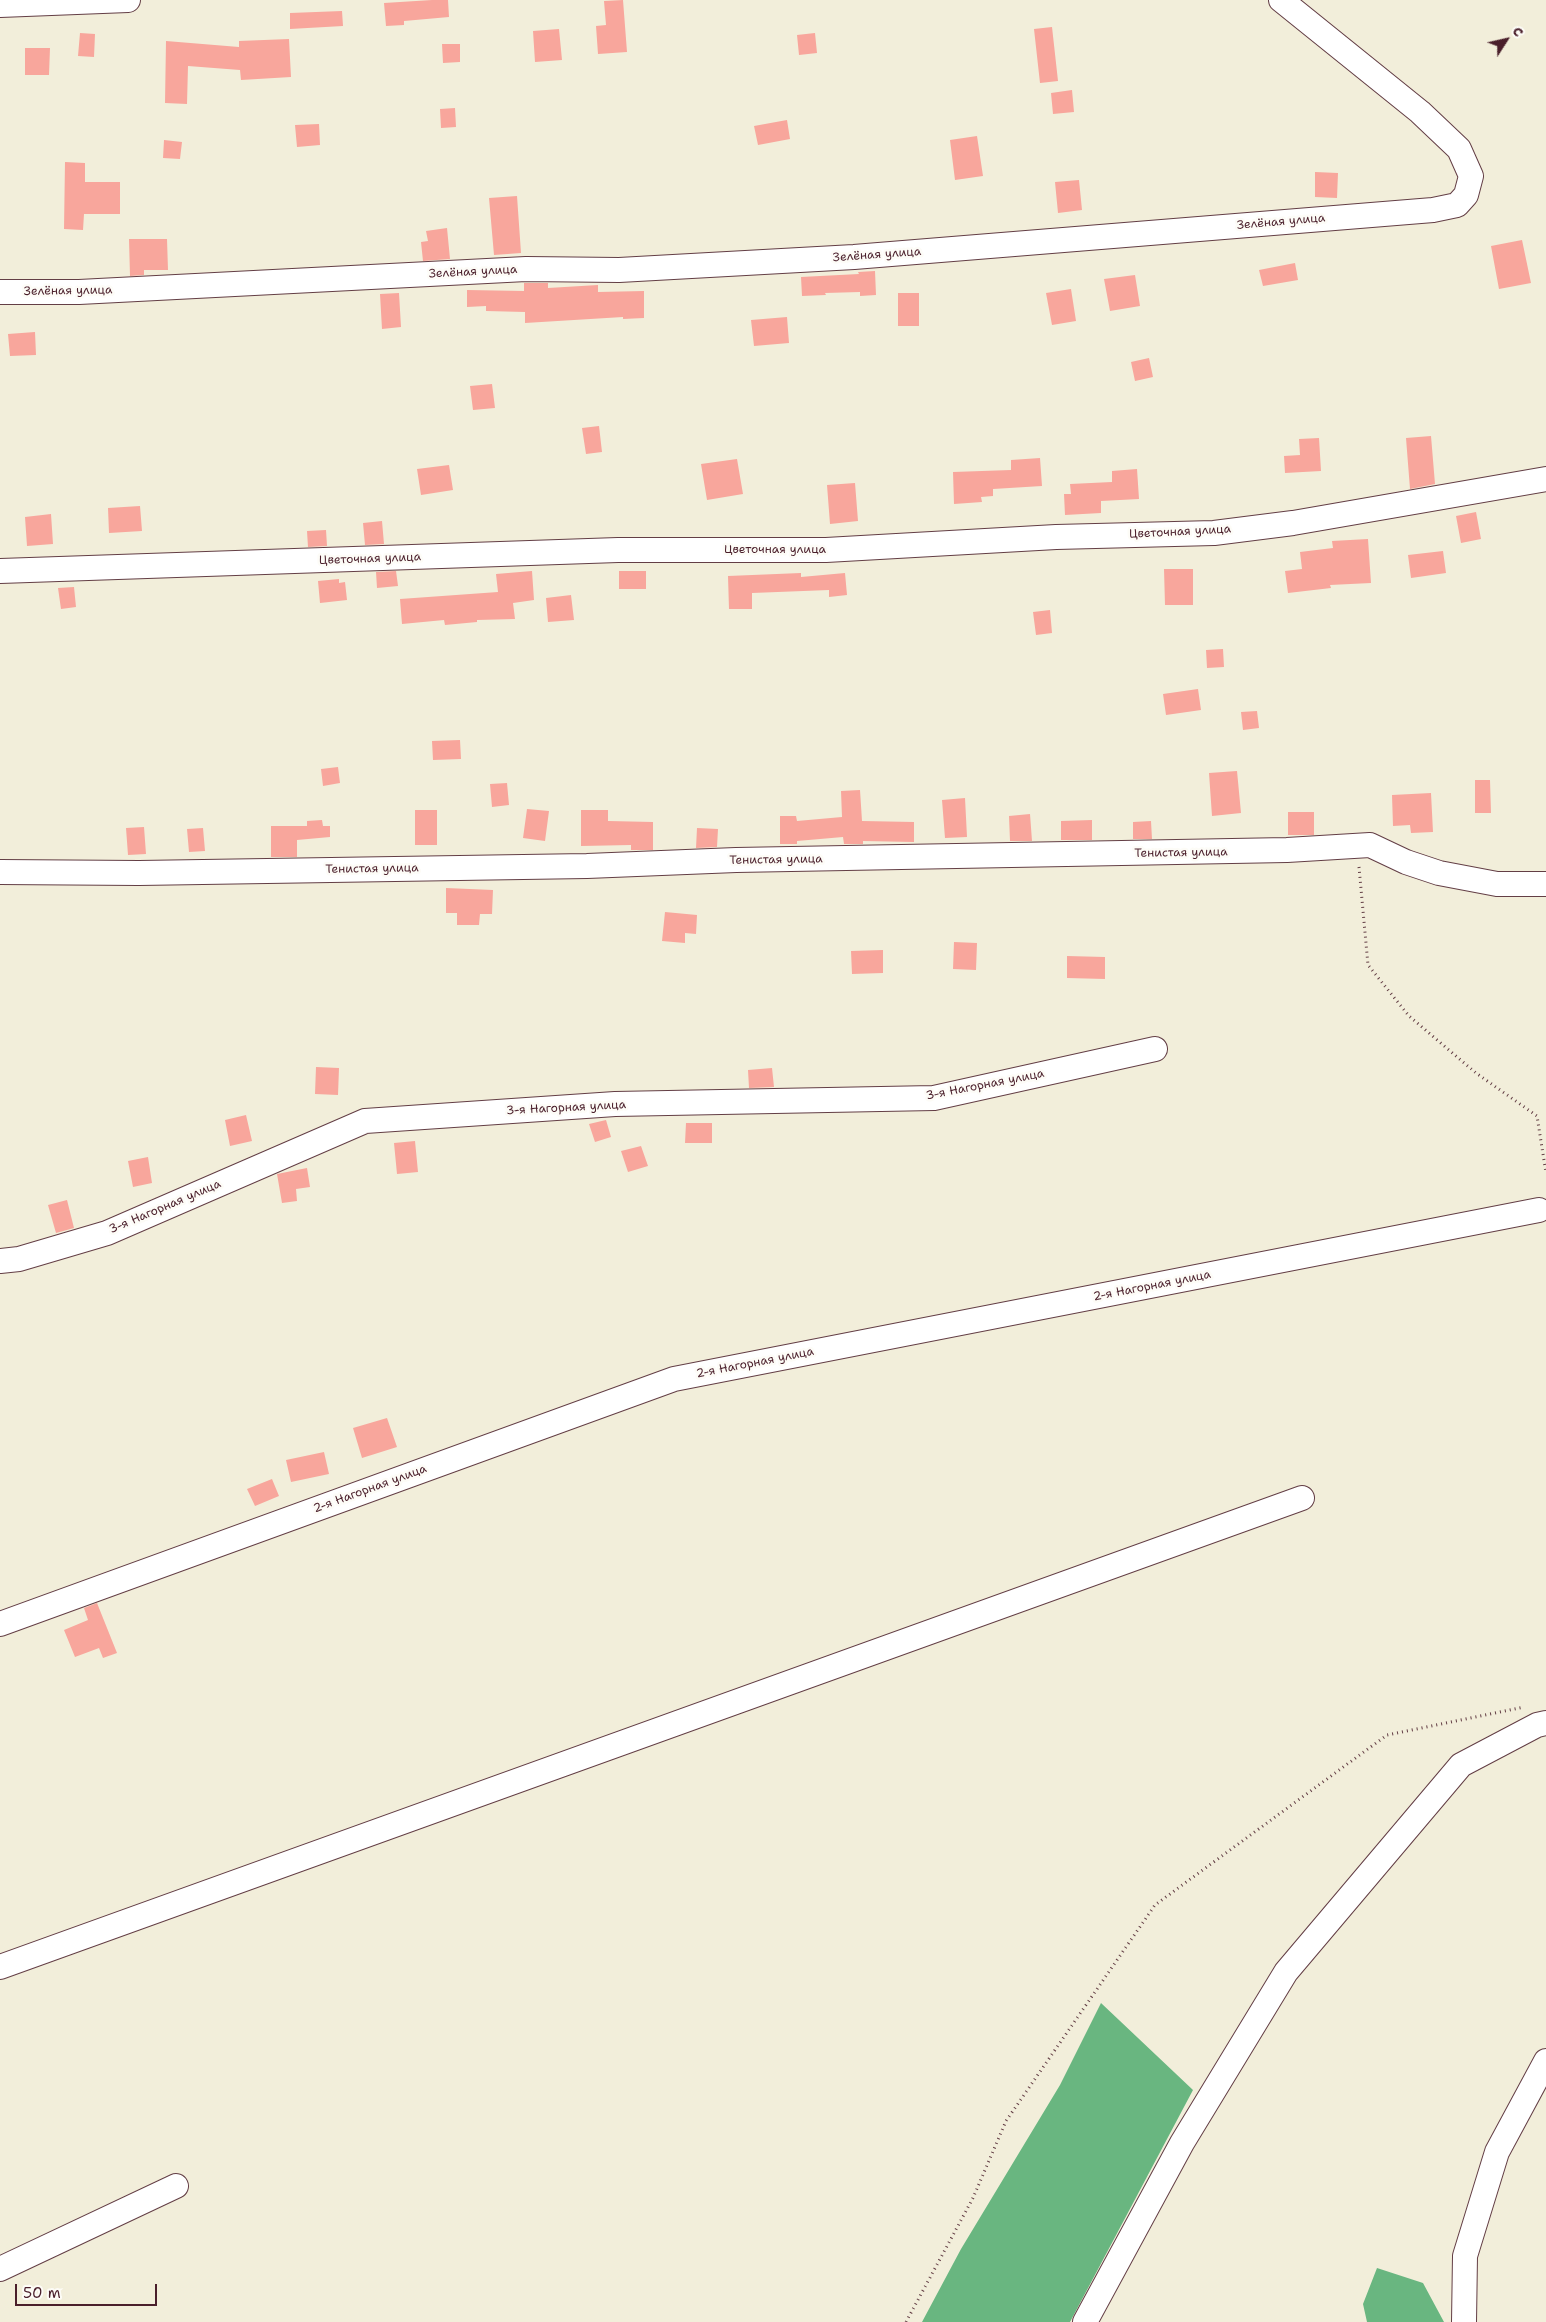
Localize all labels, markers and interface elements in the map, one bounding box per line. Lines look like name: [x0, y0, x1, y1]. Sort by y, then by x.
north arrow: [1481, 15, 1531, 65]
text: С: [1508, 23, 1528, 40]
street label: Зелёная улица: [1236, 211, 1326, 233]
street label: Зелёная улица: [832, 245, 922, 265]
street label: Зелёная улица: [428, 262, 518, 282]
street label: Зелёная улица: [24, 283, 112, 299]
street label: Цветочная улица: [1129, 522, 1231, 542]
street label: Цветочная улица: [724, 543, 826, 557]
street label: Цветочная улица: [319, 550, 421, 568]
street label: Тенистая улица: [1134, 845, 1228, 861]
street label: Тенистая улица: [729, 852, 823, 868]
street label: Тенистая улица: [325, 861, 419, 877]
street label: 3-я Нагорная улица: [925, 1066, 1045, 1104]
street label: 3-я Нагорная улица: [506, 1098, 626, 1118]
street label: 3-я Нагорная улица: [107, 1177, 223, 1237]
street label: 2-я Нагорная улица: [1092, 1268, 1212, 1304]
street label: 2-я Нагорная улица: [695, 1345, 815, 1381]
street label: 2-я Нагорная улица: [311, 1462, 429, 1516]
scale bar: [18, 2274, 160, 2306]
text: 50 m: [23, 2283, 61, 2303]

